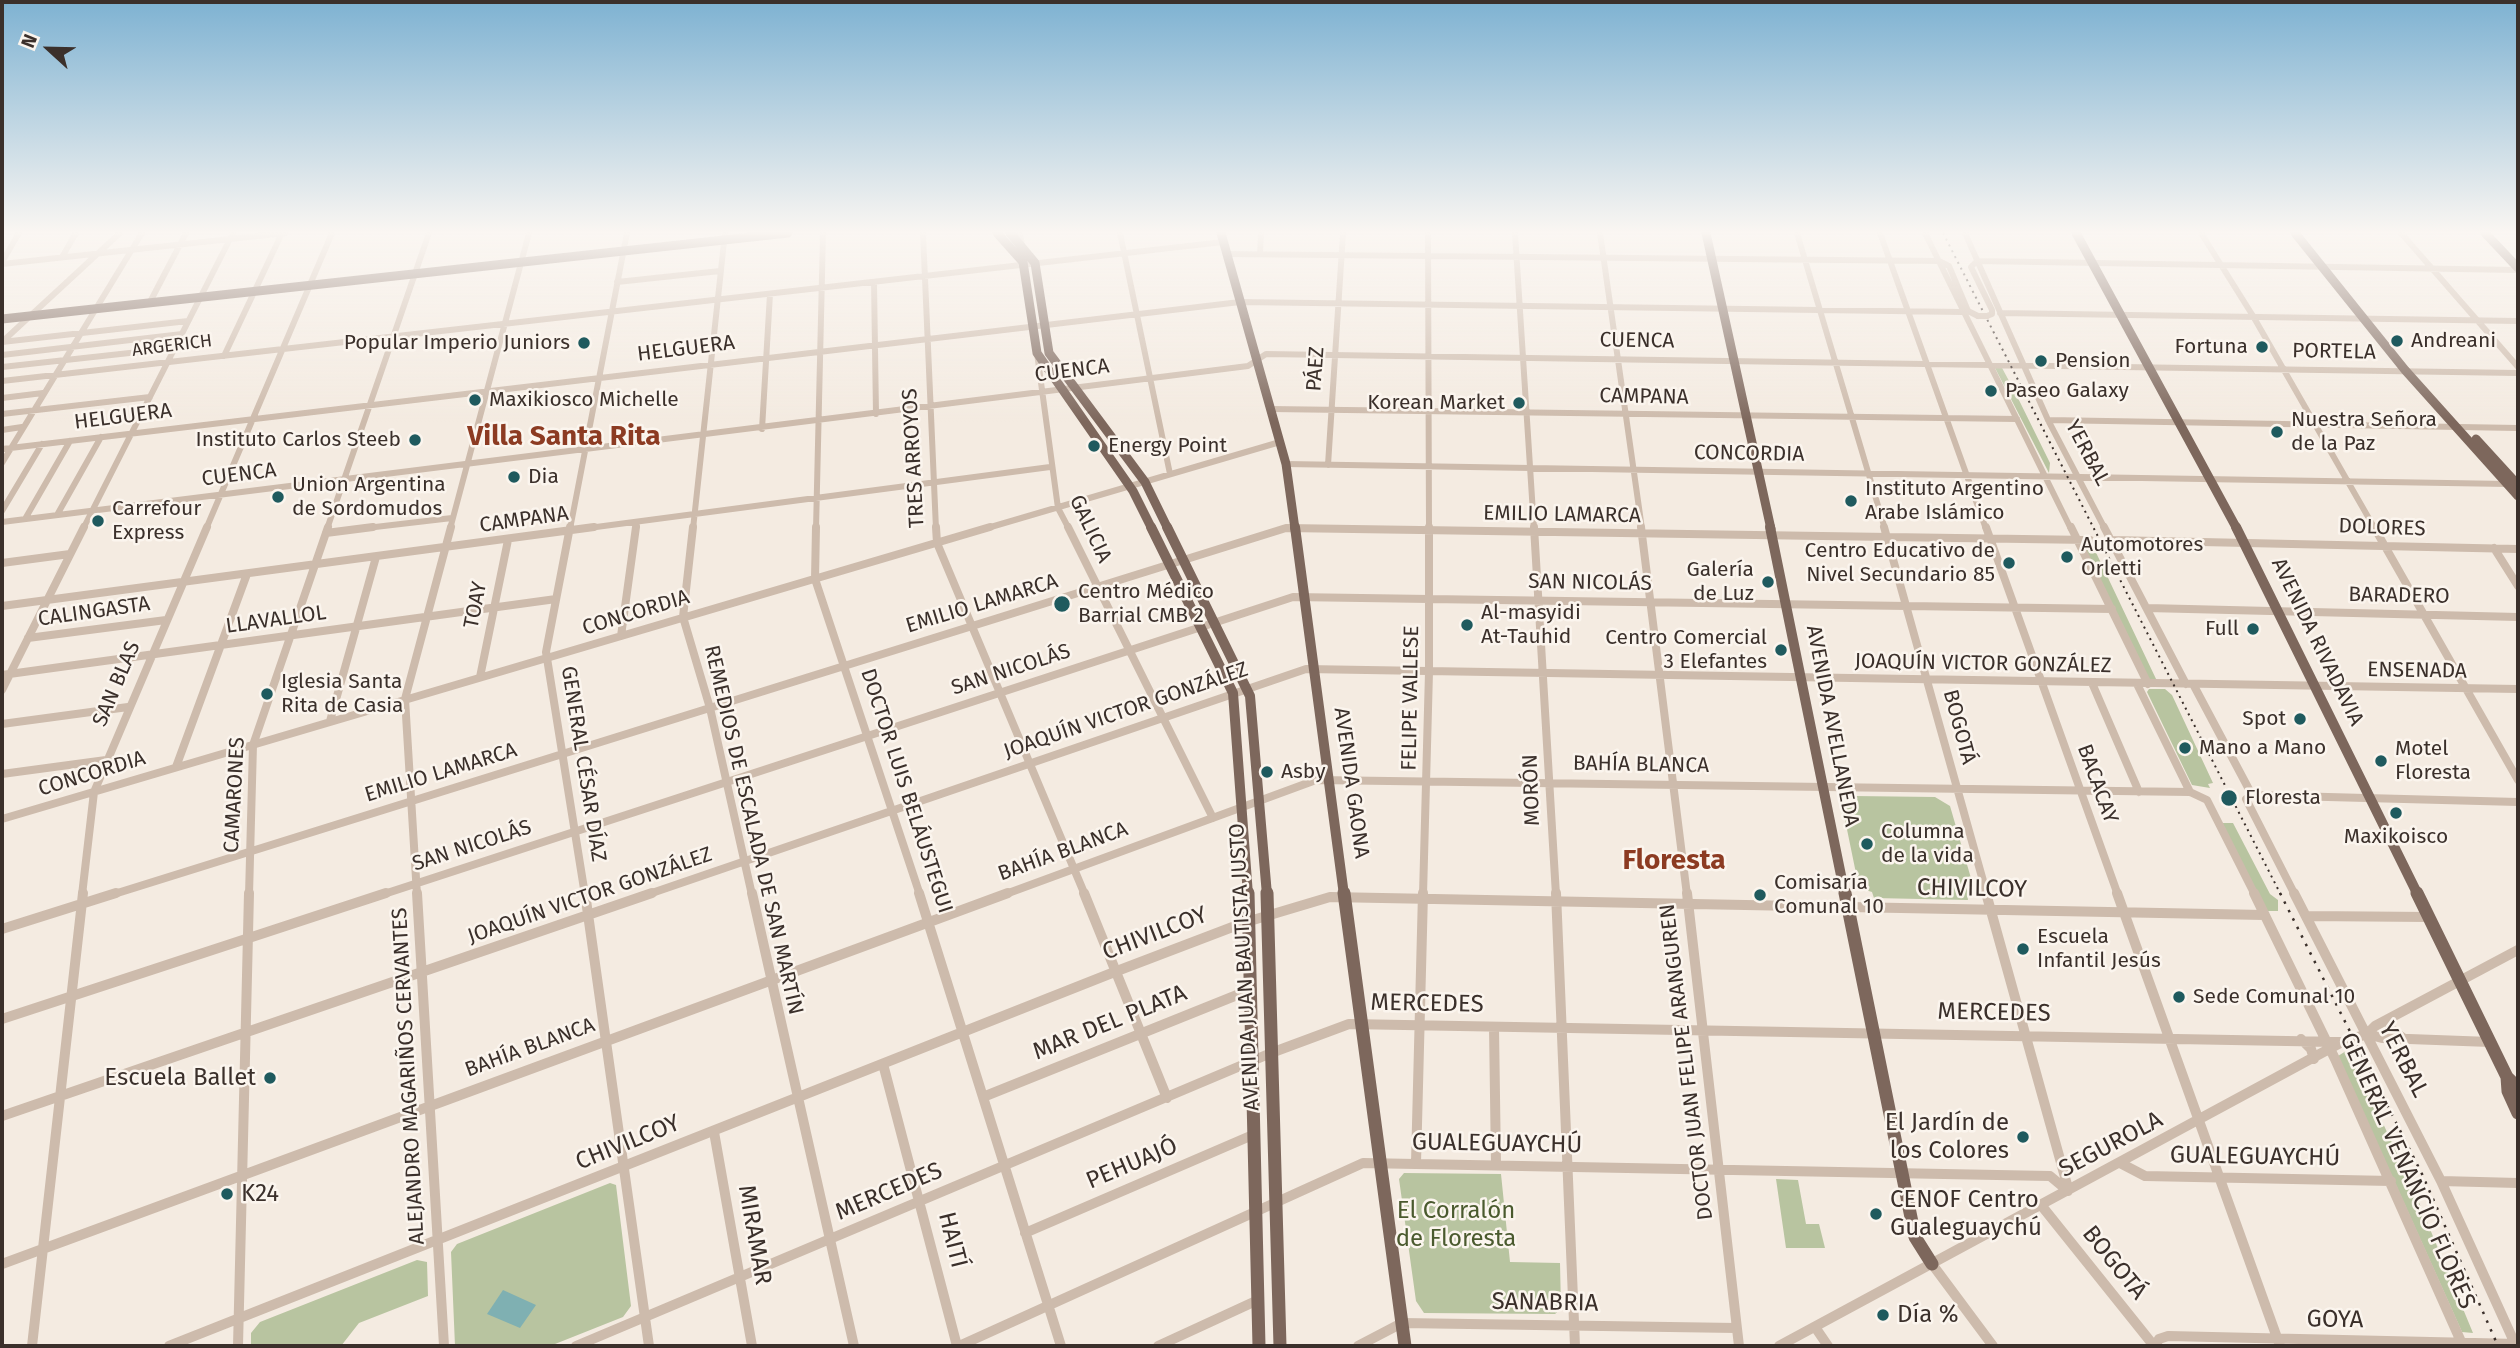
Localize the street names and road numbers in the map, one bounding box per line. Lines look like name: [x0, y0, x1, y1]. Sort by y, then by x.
street label: CUENCA: [1599, 328, 1675, 354]
street label: ARGERICH: [131, 330, 213, 362]
street label: HELGUERA: [636, 331, 736, 367]
street label: PORTELA: [2292, 339, 2376, 365]
street label: PÁEZ: [1302, 346, 1330, 392]
street label: CUENCA: [1033, 354, 1111, 388]
street label: CAMPANA: [1599, 384, 1689, 410]
street label: TRES ARROYOS: [898, 388, 930, 528]
street label: HELGUERA: [73, 399, 173, 435]
street label: YERBAL: [2059, 416, 2115, 490]
street label: CONCORDIA: [1694, 440, 1804, 468]
street label: CUENCA: [200, 458, 278, 492]
street label: GALICIA: [1063, 491, 1117, 567]
street label: CAMPANA: [478, 501, 570, 539]
street label: EMILIO LAMARCA: [1483, 501, 1641, 529]
street label: DOLORES: [2338, 514, 2426, 542]
street label: AVENIDA RIVADAVIA: [2265, 554, 2369, 730]
street label: EMILIO LAMARCA: [903, 569, 1061, 639]
street label: SAN NICOLÁS: [1528, 569, 1652, 597]
street label: TOAY: [459, 580, 493, 630]
street label: BARADERO: [2348, 583, 2450, 609]
street label: CONCORDIA: [579, 585, 693, 641]
street label: CALINGASTA: [36, 592, 152, 632]
street label: LLAVALLOL: [224, 600, 328, 640]
street label: AVENIDA AVELLANEDA: [1800, 623, 1864, 829]
street label: FELIPE VALLESE: [1397, 625, 1425, 771]
street label: SAN BLAS: [88, 638, 146, 730]
street label: SAN NICOLÁS: [948, 639, 1074, 701]
street label: REMEDIOS DE ESCALADA DE SAN MARTÍN: [698, 643, 808, 1017]
street label: JOAQUÍN VICTOR GONZÁLEZ: [1854, 649, 2112, 679]
street label: JOAQUÍN VICTOR GONZÁLEZ: [1000, 657, 1252, 765]
street label: ENSENADA: [2367, 658, 2467, 684]
street label: GENERAL CÉSAR DÍAZ: [555, 664, 611, 864]
street label: DOCTOR LUIS BELÁUSTEGUI: [854, 665, 958, 917]
street label: BOGOTÁ: [1937, 687, 1981, 767]
street label: AVENIDA GAONA: [1328, 706, 1374, 860]
street label: CAMARONES: [219, 736, 251, 854]
street label: EMILIO LAMARCA: [362, 738, 520, 808]
street label: BACACAY: [2071, 741, 2123, 827]
street label: CONCORDIA: [35, 746, 149, 802]
street label: BAHÍA BLANCA: [1573, 751, 1709, 779]
street label: MORÓN: [1518, 754, 1546, 826]
street label: SAN NICOLÁS: [409, 815, 535, 877]
street label: BAHÍA BLANCA: [995, 817, 1131, 887]
street label: AVENIDA JUAN BAUTISTA JUSTO: [1225, 823, 1265, 1111]
street label: JOAQUÍN VICTOR GONZÁLEZ: [464, 842, 716, 950]
street label: CHIVILCOY: [1917, 874, 2027, 904]
street label: CHIVILCOY: [1098, 901, 1212, 967]
street label: DOCTOR JUAN FELIPE ARANGUREN: [1655, 902, 1719, 1222]
street label: ALEJANDRO MAGARIÑOS CERVANTES: [388, 907, 430, 1245]
street label: MAR DEL PLATA: [1029, 979, 1191, 1067]
street label: MERCEDES: [1370, 989, 1484, 1019]
street label: MERCEDES: [1937, 998, 2051, 1028]
street label: BAHÍA BLANCA: [462, 1013, 598, 1083]
street label: YERBAL: [2372, 1017, 2434, 1103]
street label: GENERAL VENANCIO FLORES: [2333, 1028, 2481, 1314]
street label: SEGUROLA: [2054, 1106, 2168, 1184]
street label: CHIVILCOY: [572, 1109, 684, 1177]
street label: GUALEGUAYCHÚ: [1412, 1128, 1582, 1160]
street label: PEHUAJÓ: [1082, 1132, 1182, 1196]
street label: GUALEGUAYCHÚ: [2170, 1141, 2340, 1173]
street label: MERCEDES: [831, 1157, 947, 1227]
street label: MIRAMAR: [731, 1183, 777, 1287]
street label: HAITÍ: [931, 1209, 973, 1271]
street label: BOGOTÁ: [2075, 1220, 2153, 1306]
street label: SANABRIA: [1491, 1288, 1599, 1318]
street label: GOYA: [2306, 1305, 2364, 1335]

